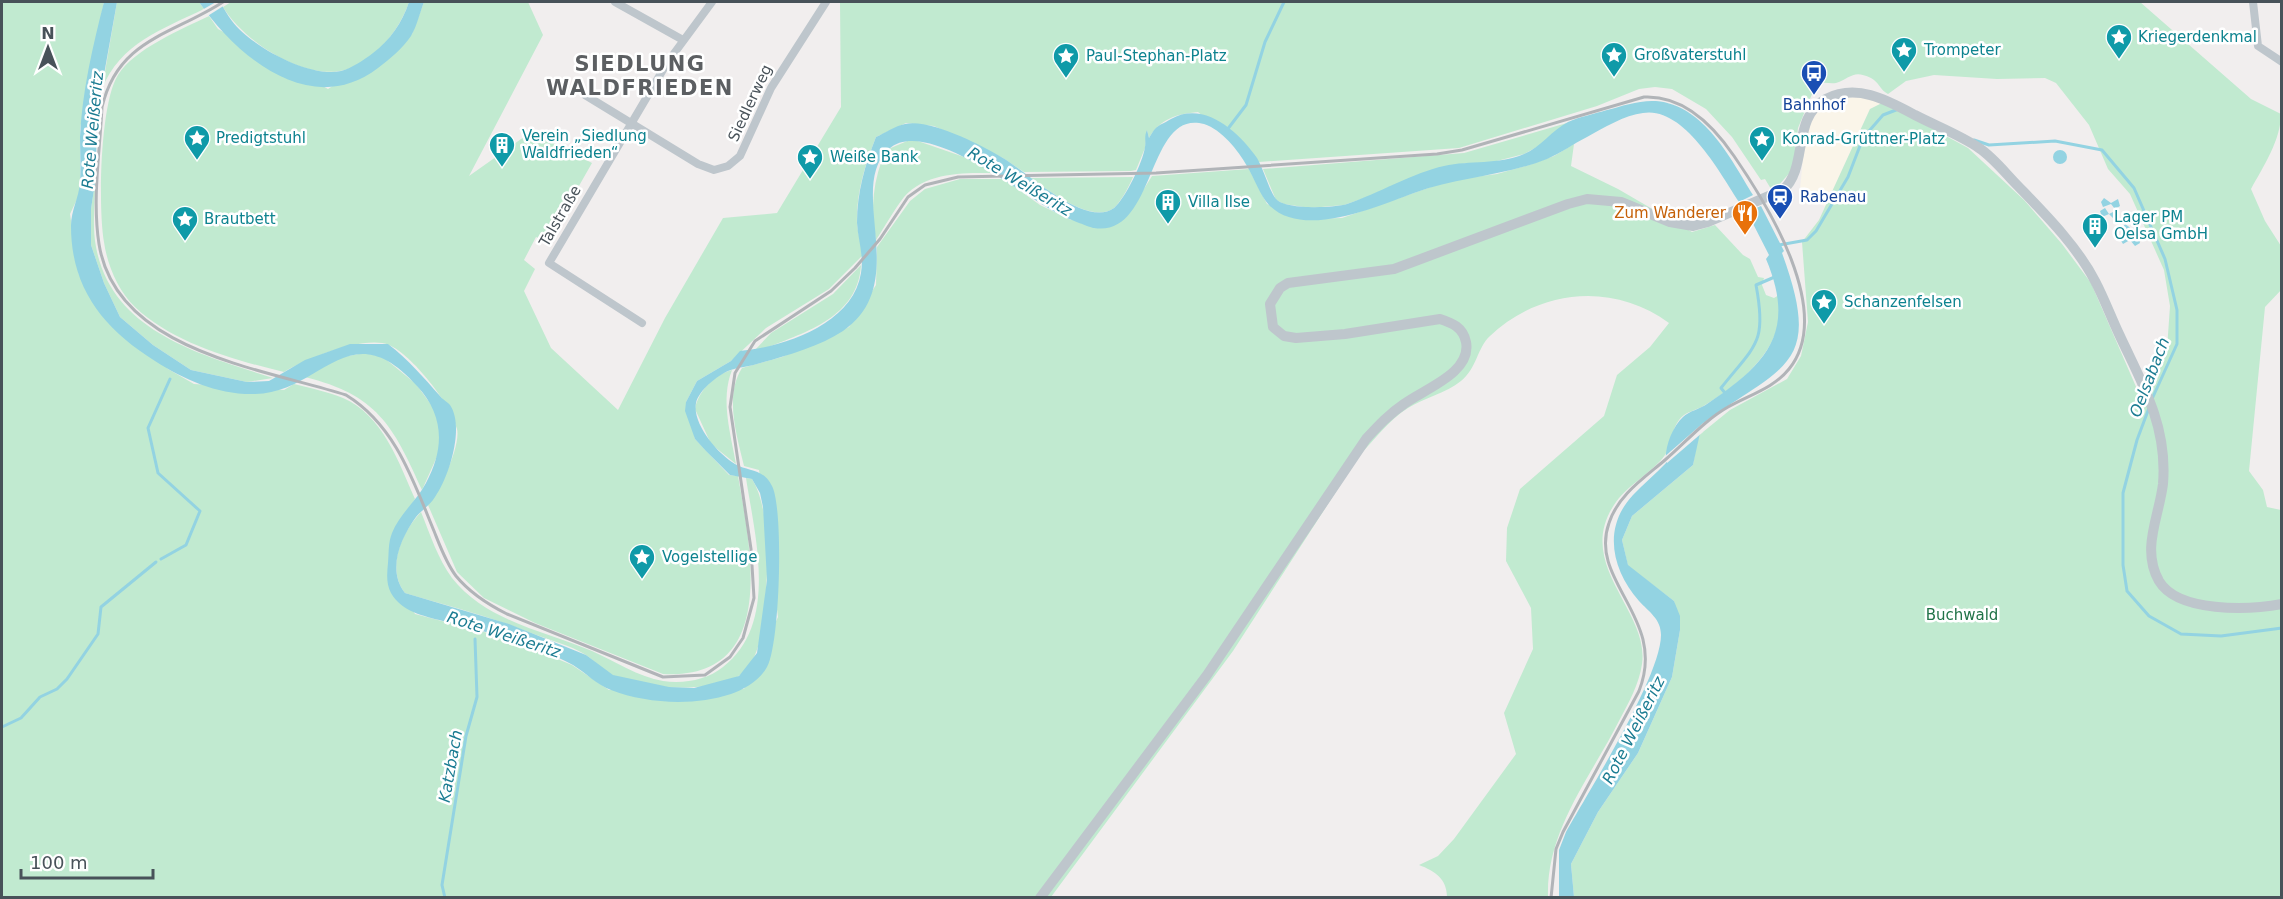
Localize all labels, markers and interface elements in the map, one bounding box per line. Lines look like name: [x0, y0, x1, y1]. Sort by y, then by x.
north arrow: [18, 18, 78, 78]
place icon: Kriegerdenkmal: [2104, 22, 2134, 60]
text: N: [41, 24, 55, 43]
place label: Kriegerdenkmal: [2138, 28, 2257, 46]
place icon: Trompeter: [1889, 35, 1919, 73]
place icon: Großvaterstuhl: [1599, 40, 1629, 78]
place icon: Paul-Stephan-Platz: [1051, 41, 1081, 79]
place label: Trompeter: [1923, 41, 2001, 59]
place label: Großvaterstuhl: [1634, 46, 1746, 64]
place label: Paul-Stephan-Platz: [1086, 47, 1227, 65]
district label: SIEDLUNG WALDFRIEDEN: [546, 52, 734, 100]
bus stop icon: Bahnhof: [1799, 58, 1829, 96]
street label: Siedlerweg: [724, 62, 776, 144]
water label: Rote Weißeritz: [78, 70, 107, 190]
place label: Bahnhof: [1783, 96, 1846, 114]
place icon: Predigtstuhl: [182, 123, 212, 161]
place icon: Konrad-Grüttner-Platz: [1747, 124, 1777, 162]
place label: Verein „Siedlung Waldfrieden“: [522, 127, 647, 162]
place label: Predigtstuhl: [216, 129, 306, 147]
building icon: Verein „Siedlung Waldfrieden“: [487, 130, 517, 168]
place label: Konrad-Grüttner-Platz: [1782, 130, 1945, 148]
place icon: Weiße Bank: [795, 142, 825, 180]
water label: Rote Weißeritz: [964, 143, 1076, 220]
place label: Weiße Bank: [830, 148, 919, 166]
street label: Talstraße: [535, 182, 585, 251]
station icon: Rabenau: [1765, 182, 1795, 220]
building icon: Villa Ilse: [1153, 187, 1183, 225]
place label: Rabenau: [1800, 188, 1866, 206]
place label: Villa Ilse: [1188, 193, 1250, 211]
restaurant icon: Zum Wanderer: [1730, 198, 1760, 236]
place icon: Brautbett: [170, 204, 200, 242]
place label: Zum Wanderer: [1614, 204, 1727, 222]
place label: Lager PM Oelsa GmbH: [2114, 208, 2208, 243]
place label: Brautbett: [204, 210, 276, 228]
building icon: Lager PM Oelsa GmbH: [2080, 211, 2110, 249]
place icon: Schanzenfelsen: [1809, 287, 1839, 325]
place label: Schanzenfelsen: [1844, 293, 1962, 311]
water label: Oelsabach: [2126, 335, 2173, 420]
place icon: Vogelstellige: [627, 542, 657, 580]
place label: Vogelstellige: [662, 548, 757, 566]
park label: Buchwald: [1926, 606, 1998, 624]
water label: Rote Weißeritz: [445, 607, 563, 662]
water label: Rote Weißeritz: [1598, 673, 1669, 787]
water label: Katzbach: [435, 728, 466, 804]
scale bar: [21, 842, 153, 880]
text: 100 m: [30, 852, 88, 873]

